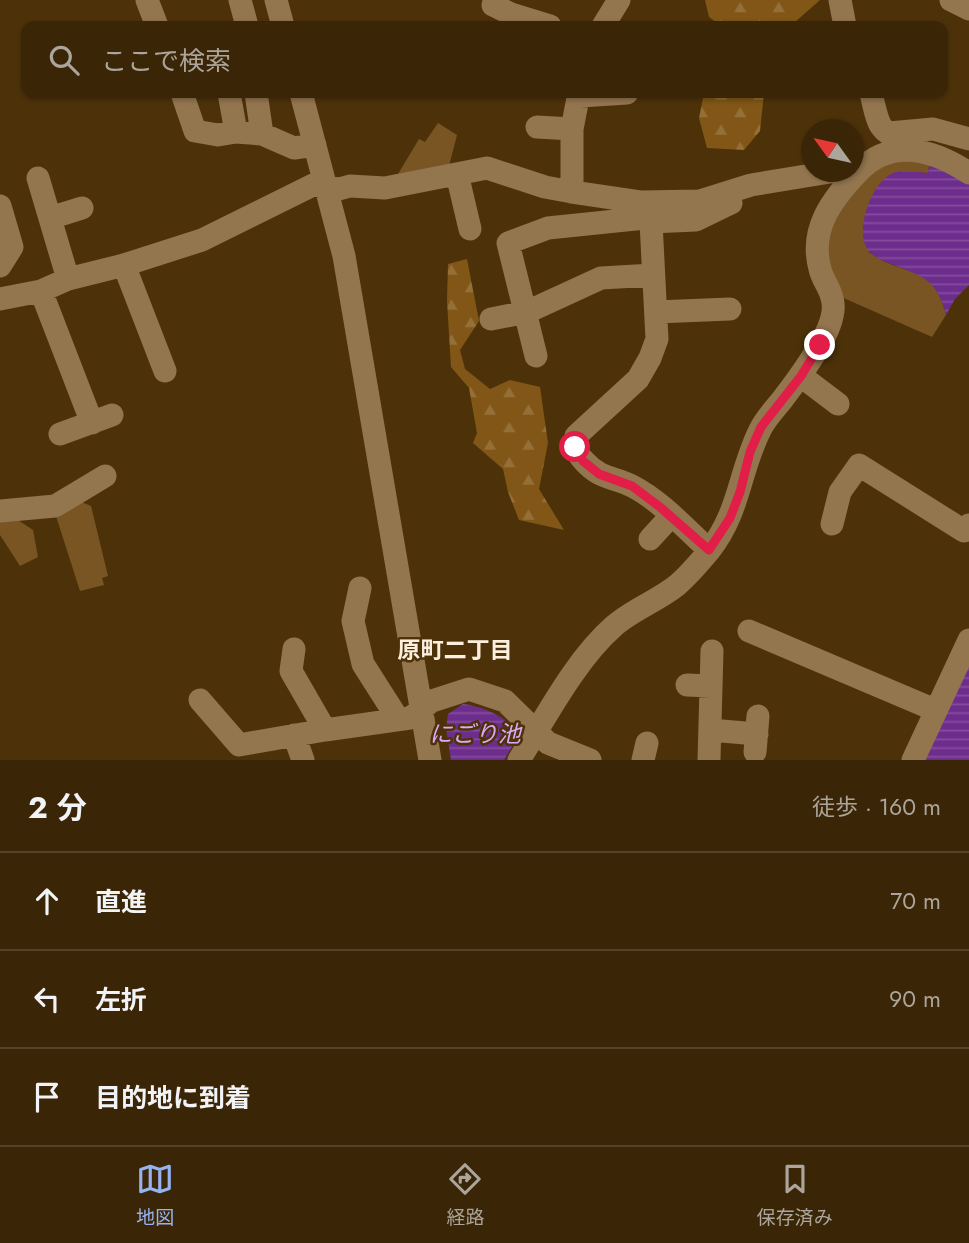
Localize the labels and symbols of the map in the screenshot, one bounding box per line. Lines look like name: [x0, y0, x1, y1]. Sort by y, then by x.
north arrow: [801, 119, 864, 182]
route end: [804, 329, 835, 360]
route start: [559, 431, 590, 462]
district label: 原町二丁目: [398, 633, 513, 667]
water label: にごり池: [429, 717, 523, 751]

